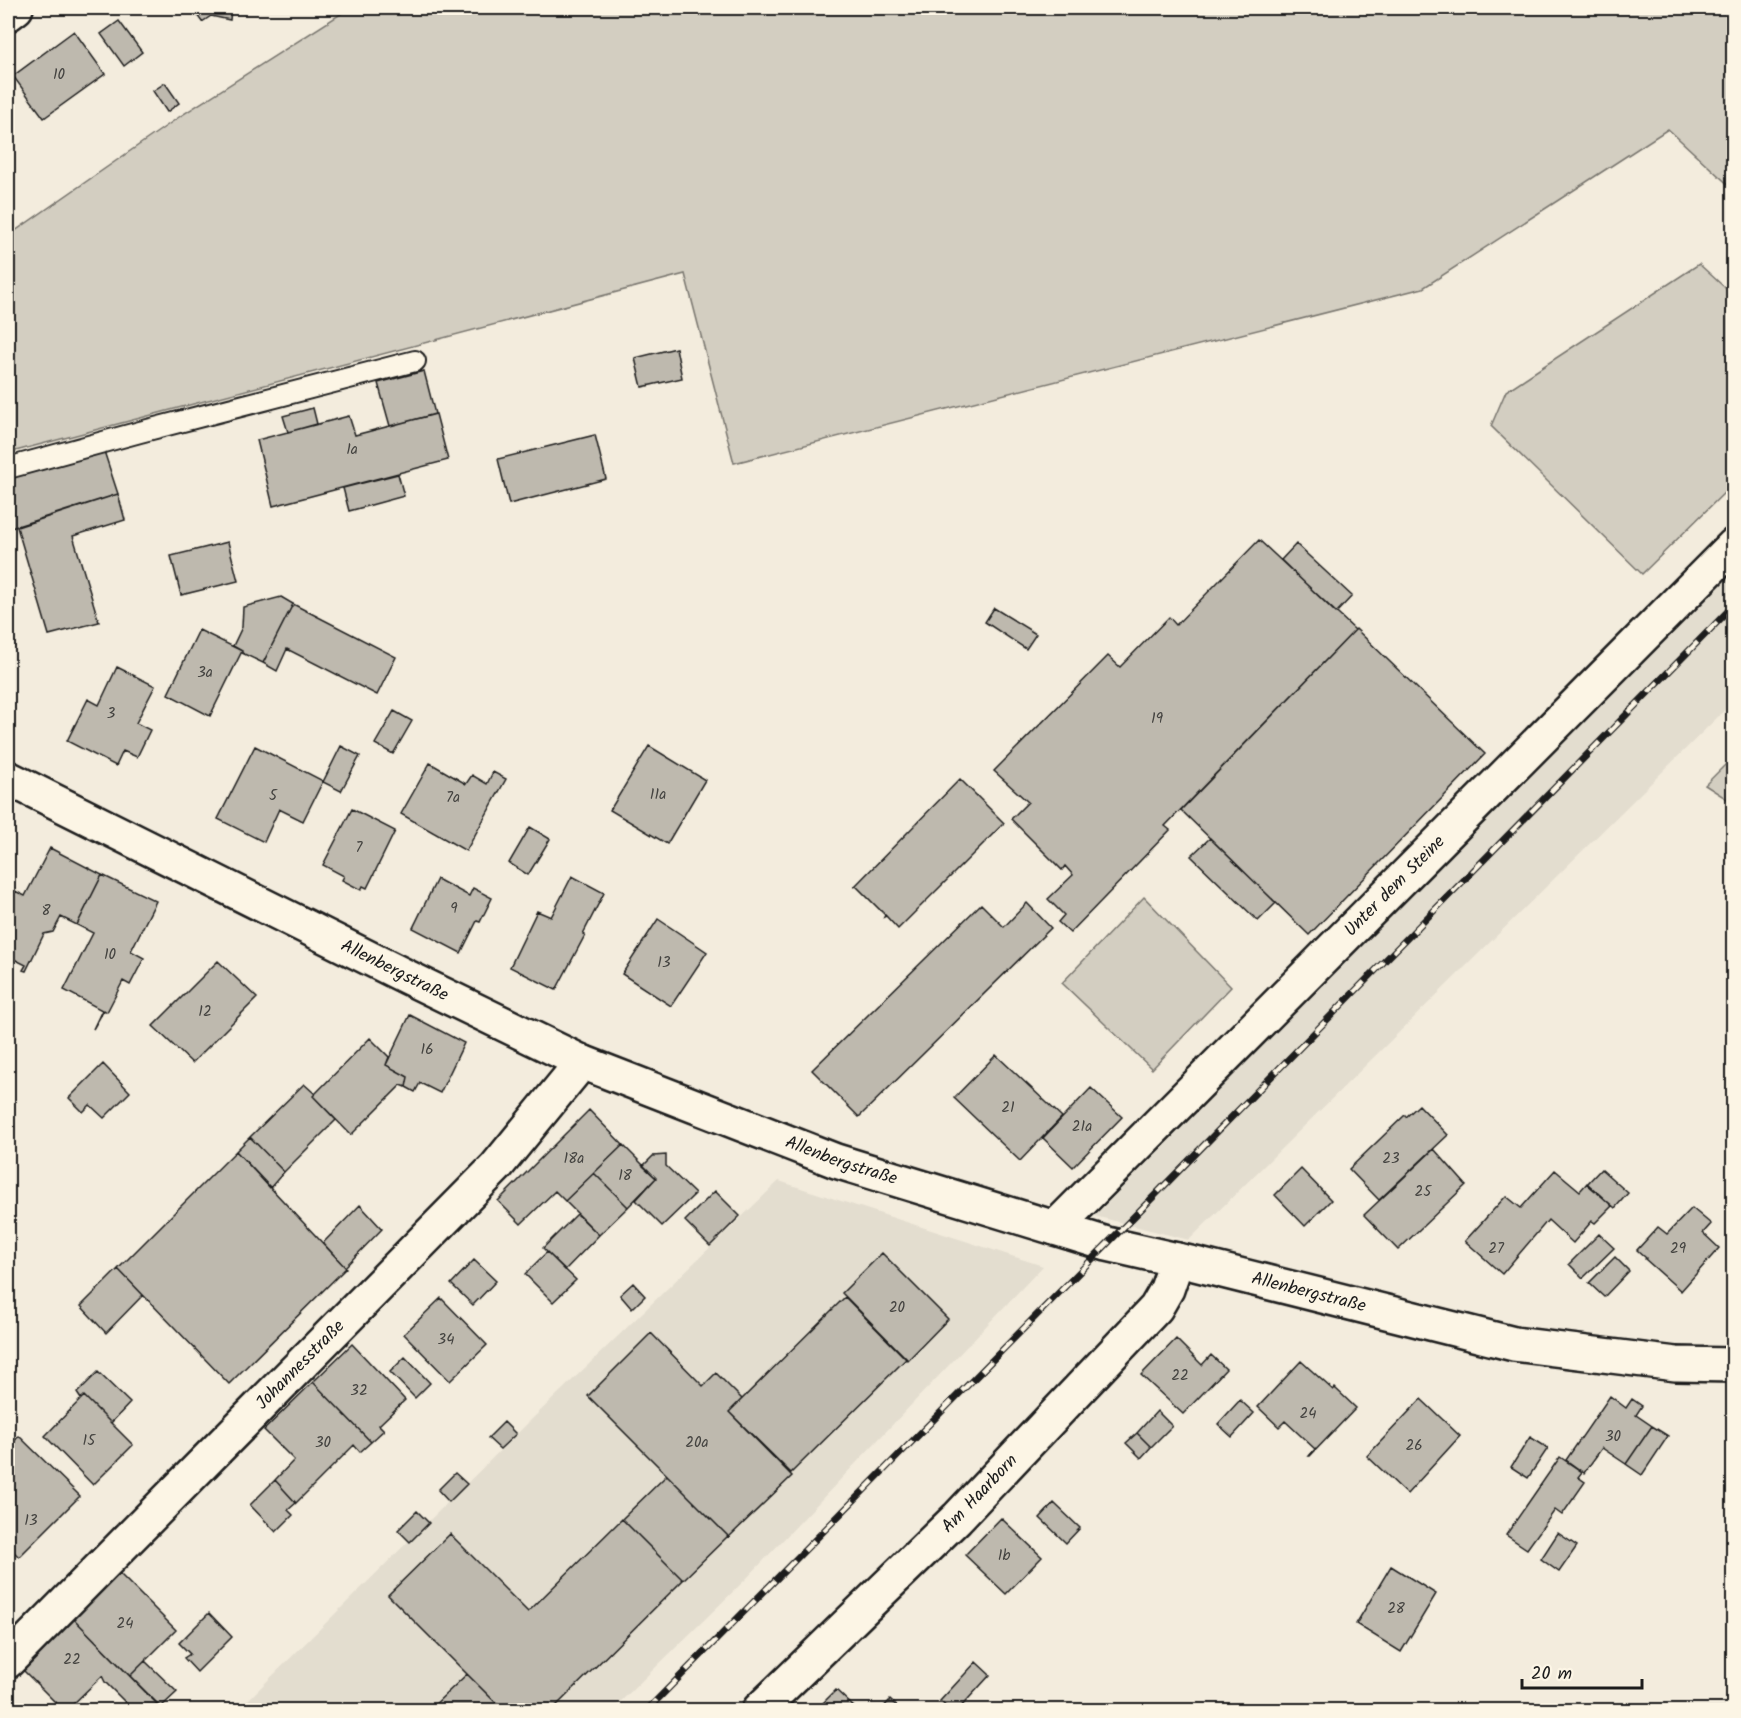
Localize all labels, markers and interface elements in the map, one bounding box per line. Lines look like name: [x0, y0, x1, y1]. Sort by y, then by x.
house number: 10: [53, 63, 66, 87]
house number: 1a: [346, 438, 358, 462]
house number: 3a: [197, 661, 213, 685]
house number: 3: [107, 702, 116, 726]
house number: 19: [1151, 707, 1164, 731]
house number: 11a: [650, 783, 666, 807]
house number: 5: [269, 784, 278, 808]
house number: 7a: [446, 786, 460, 810]
street label: Unter dem Steine: [1337, 828, 1452, 944]
house number: 7: [356, 836, 364, 860]
house number: 9: [450, 897, 458, 921]
house number: 8: [41, 899, 51, 923]
street label: Allenbergstraße: [336, 932, 454, 1010]
house number: 10: [104, 943, 117, 967]
house number: 13: [657, 951, 671, 975]
house number: 12: [198, 1000, 212, 1024]
house number: 16: [420, 1038, 434, 1062]
house number: 21: [1001, 1096, 1015, 1120]
house number: 21a: [1072, 1115, 1092, 1139]
street label: Allenbergstraße: [781, 1128, 901, 1193]
house number: 18a: [564, 1147, 584, 1171]
house number: 23: [1382, 1147, 1400, 1171]
house number: 18: [618, 1164, 633, 1188]
house number: 25: [1415, 1180, 1432, 1204]
house number: 27: [1488, 1237, 1505, 1261]
house number: 29: [1670, 1237, 1687, 1261]
street label: Allenbergstraße: [1248, 1264, 1369, 1321]
house number: 20: [889, 1296, 906, 1320]
street label: Johannesstraße: [249, 1313, 352, 1417]
house number: 34: [438, 1328, 454, 1352]
house number: 22: [1171, 1364, 1189, 1388]
house number: 32: [350, 1379, 368, 1403]
house number: 24: [1300, 1402, 1316, 1426]
house number: 30: [1605, 1425, 1622, 1449]
house number: 15: [83, 1429, 96, 1453]
house number: 30: [315, 1431, 332, 1455]
house number: 20a: [685, 1431, 709, 1455]
house number: 26: [1405, 1434, 1423, 1458]
street label: Am Haarborn: [935, 1447, 1025, 1540]
house number: 13: [24, 1509, 38, 1533]
house number: 1b: [998, 1544, 1010, 1568]
house number: 28: [1387, 1597, 1406, 1621]
house number: 24: [117, 1612, 133, 1636]
house number: 22: [63, 1648, 81, 1672]
scale bar: [1522, 1652, 1642, 1690]
text: 20 m: [1531, 1660, 1572, 1689]

